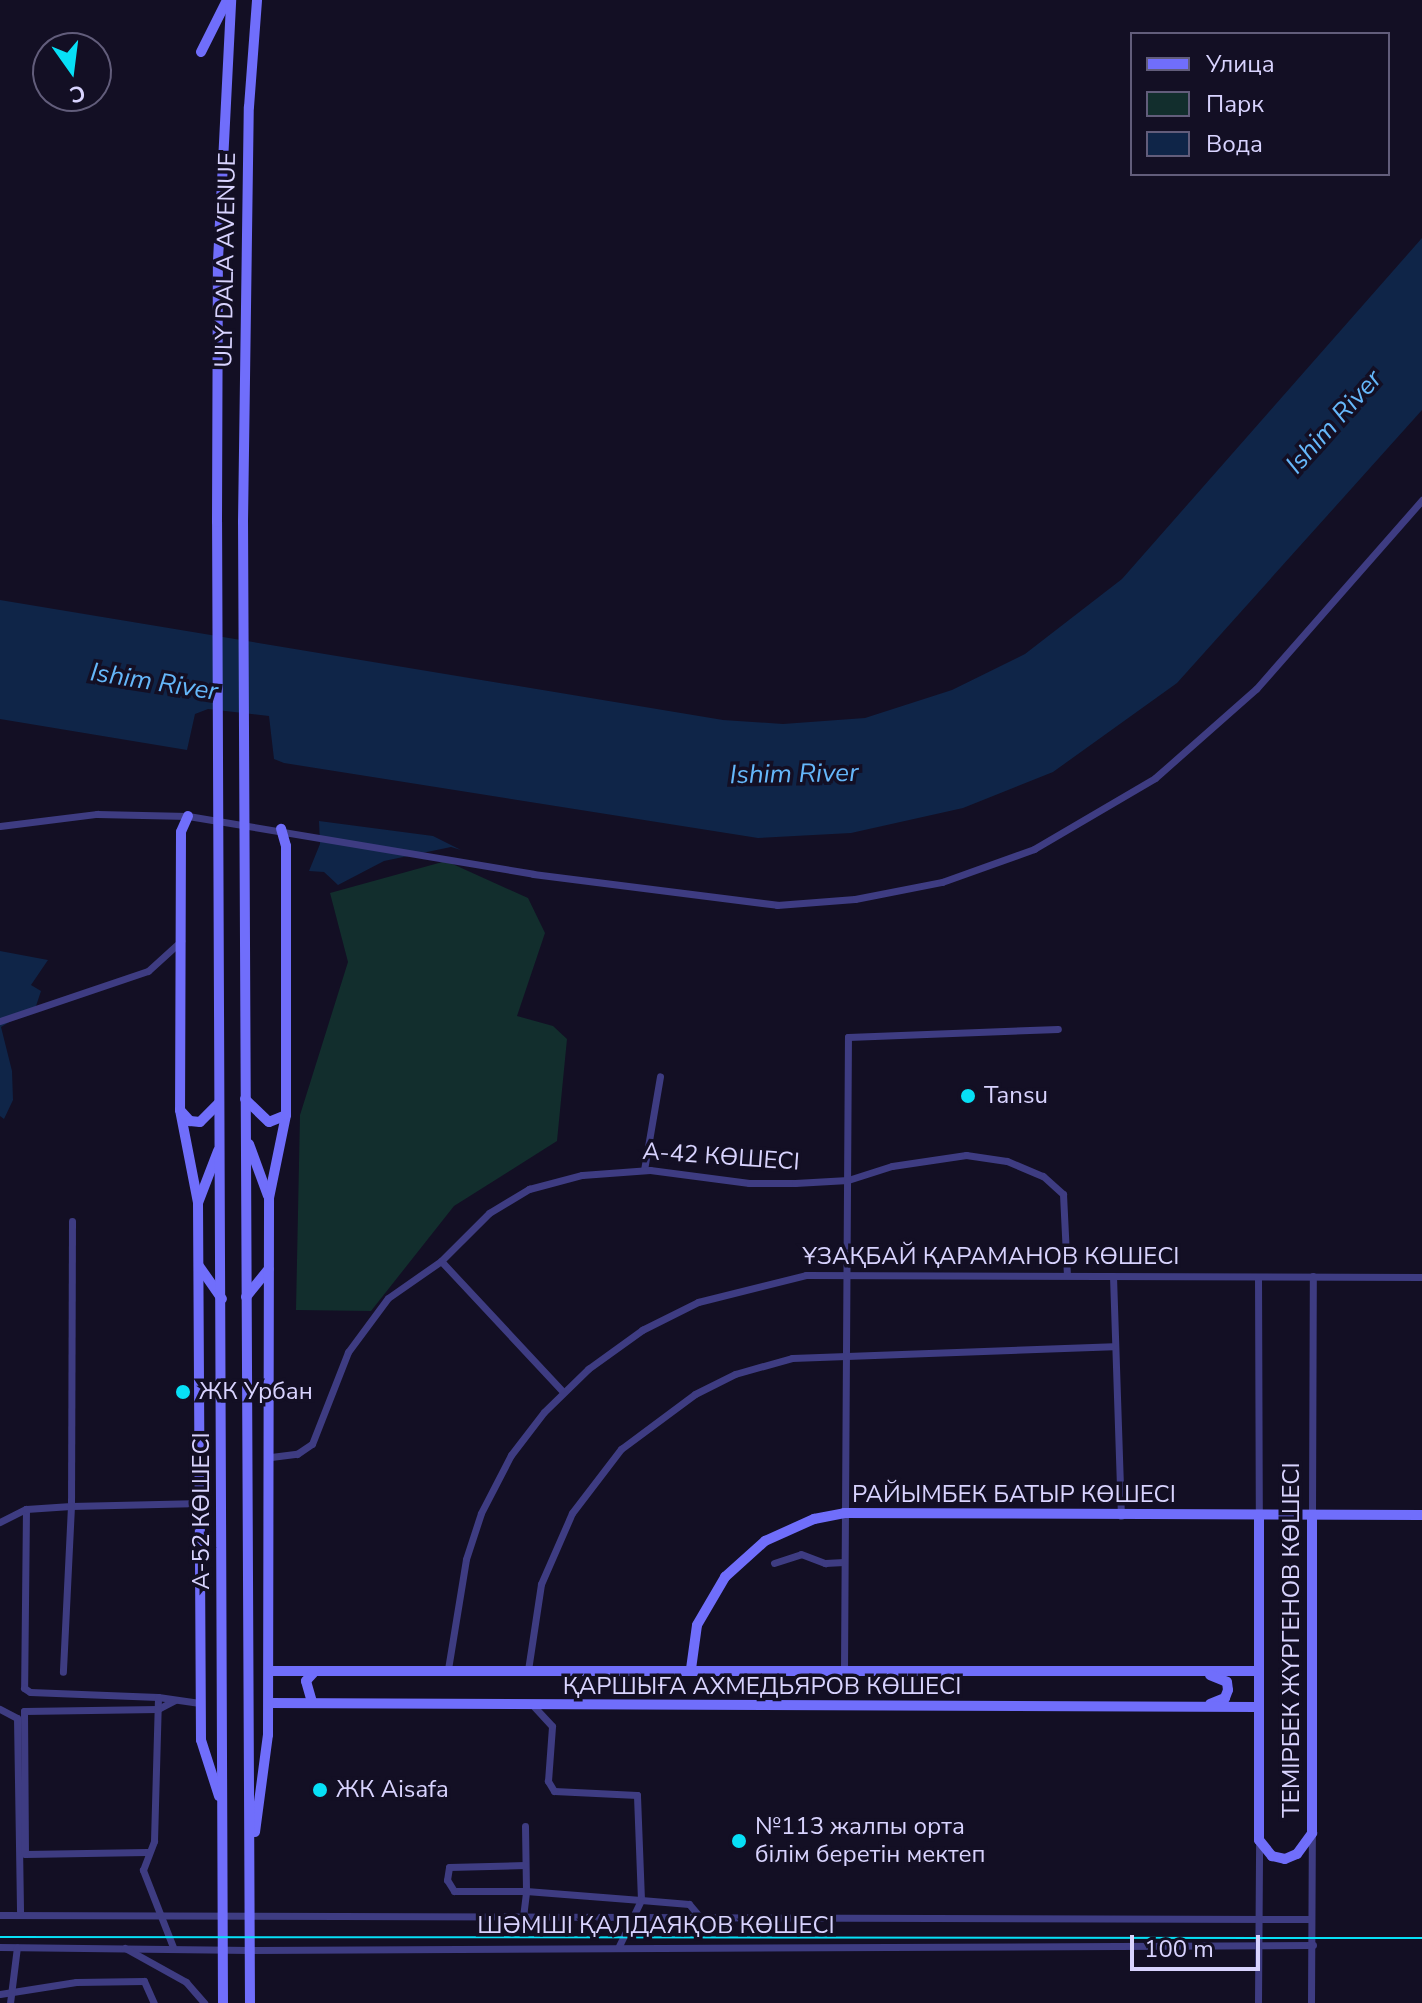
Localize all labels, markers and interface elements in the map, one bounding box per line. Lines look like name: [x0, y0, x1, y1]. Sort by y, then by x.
north arrow: [32, 32, 112, 112]
legend: [1130, 32, 1390, 176]
text: Улица: [1206, 48, 1275, 80]
text: С: [66, 77, 88, 110]
text: Парк: [1206, 88, 1264, 120]
text: Вода: [1206, 128, 1263, 160]
street label: ULY DALA AVENUE: [210, 152, 242, 368]
water label: Ishim River: [1279, 364, 1389, 480]
water label: Ishim River: [88, 657, 220, 707]
water label: Ishim River: [729, 757, 859, 791]
place label: Tansu: [984, 1082, 1048, 1110]
marker: Tansu: [959, 1087, 977, 1105]
street label: А-42 КӨШЕСІ: [641, 1137, 801, 1177]
street label: ҰЗАҚБАЙ ҚАРАМАНОВ КӨШЕСІ: [803, 1243, 1179, 1271]
place label: ЖК Урбан: [199, 1378, 313, 1406]
marker: ЖК Урбан: [174, 1383, 192, 1401]
street label: А-52 КӨШЕСІ: [188, 1432, 216, 1590]
street label: ТЕМІРБЕК ЖҮРГЕНОВ КӨШЕСІ: [1278, 1462, 1306, 1818]
street label: РАЙЫМБЕК БАТЫР КӨШЕСІ: [852, 1481, 1176, 1509]
street label: ҚАРШЫҒА АХМЕДЬЯРОВ КӨШЕСІ: [563, 1673, 961, 1701]
place label: ЖК Aisafa: [336, 1776, 449, 1804]
marker: ЖК Aisafa: [311, 1781, 329, 1799]
place label: №113 жалпы орта білім беретін мектеп: [755, 1813, 986, 1869]
marker: №113 жалпы орта білім беретін мектеп: [730, 1832, 748, 1850]
street label: ШӘМШІ ҚАЛДАЯҚОВ КӨШЕСІ: [477, 1912, 835, 1940]
scale bar: [1134, 1919, 1264, 1969]
text: 100 m: [1144, 1933, 1214, 1965]

